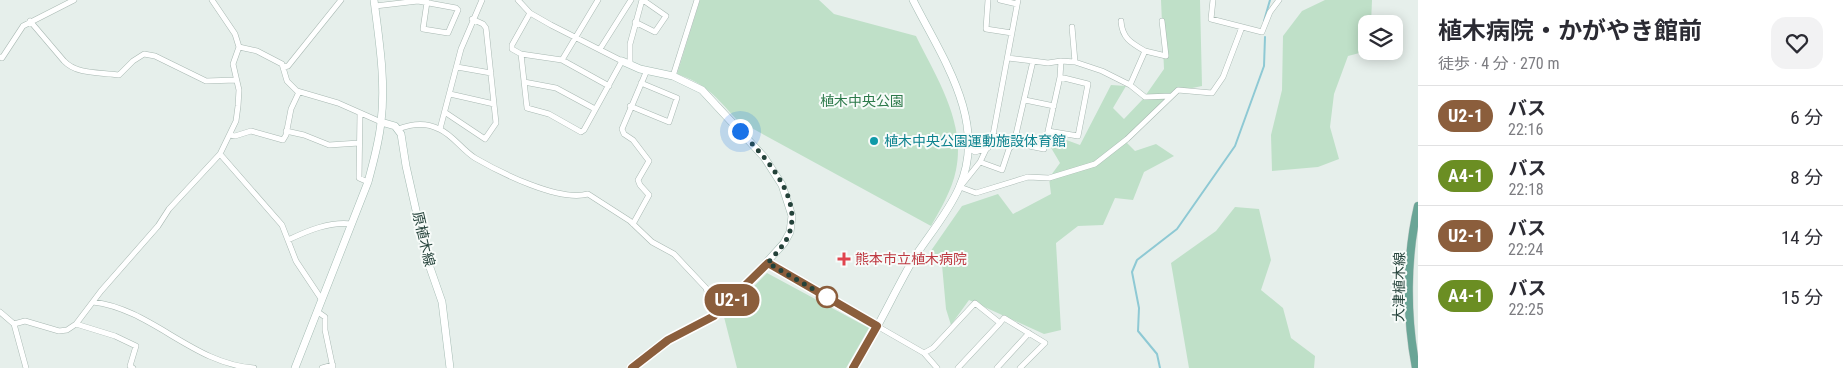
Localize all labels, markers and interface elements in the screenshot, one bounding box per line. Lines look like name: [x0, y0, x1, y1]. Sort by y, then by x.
map controls: [1358, 15, 1403, 60]
button: layers: [1358, 15, 1403, 60]
text: 植木病院・かがやき館前: [1438, 17, 1702, 45]
button: heart: [1771, 17, 1823, 69]
text: 徒歩 · 4 分 · 270 m: [1438, 54, 1559, 73]
park label: 植木中央公園: [820, 93, 904, 109]
text: バス: [1508, 97, 1546, 120]
text: U2-1: [1448, 105, 1483, 126]
text: 6 分: [1790, 106, 1823, 129]
your location: [728, 119, 753, 144]
text: 22:16: [1508, 120, 1543, 139]
place label: 植木中央公園運動施設体育館: [884, 133, 1066, 149]
marker: 植木中央公園運動施設体育館: [868, 135, 880, 147]
text: バス: [1508, 157, 1546, 180]
text: A4-1: [1448, 165, 1483, 186]
text: 8 分: [1790, 166, 1823, 189]
text: 22:18: [1508, 180, 1544, 199]
street label: 原植木線: [410, 210, 438, 268]
text: バス: [1508, 217, 1546, 240]
text: U2-1: [1448, 225, 1483, 246]
text: 14 分: [1781, 226, 1823, 249]
text: 22:24: [1508, 240, 1543, 259]
place label: 熊本市立植木病院: [855, 251, 967, 267]
marker: 熊本市立植木病院: [837, 252, 851, 266]
street label: 大津植木線: [1390, 252, 1408, 322]
text: バス: [1508, 277, 1546, 300]
line badge: U2-1: [697, 284, 767, 316]
text: A4-1: [1448, 285, 1483, 306]
unlabelled marker: [816, 286, 838, 308]
text: 15 分: [1781, 286, 1823, 309]
text: U2-1: [715, 289, 749, 310]
text: 22:25: [1508, 300, 1544, 319]

